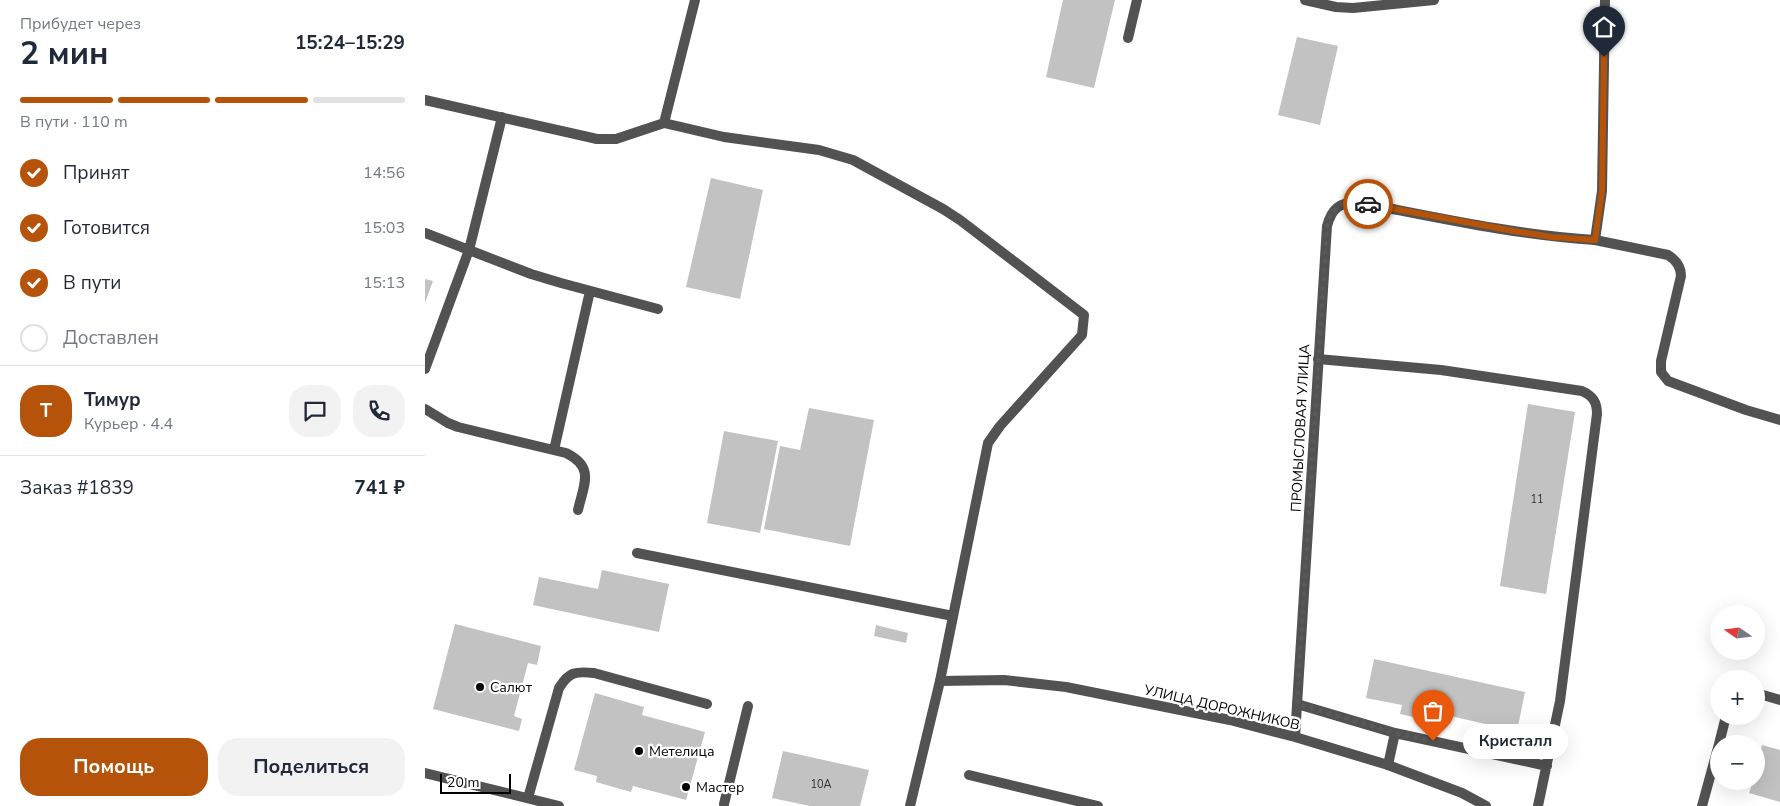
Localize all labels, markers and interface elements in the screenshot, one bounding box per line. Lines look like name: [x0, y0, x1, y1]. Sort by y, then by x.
pin: [1583, 6, 1625, 57]
text: Прибудет через: [20, 13, 141, 35]
icon: home: [1590, 13, 1618, 41]
text: 15:24–15:29: [295, 30, 405, 56]
text: 2 мин: [20, 32, 109, 75]
text: В пути · 110 m: [20, 111, 128, 133]
icon: check: [20, 159, 48, 187]
text: Принят: [63, 160, 130, 186]
text: 14:56: [363, 162, 405, 184]
courier: [1343, 179, 1393, 229]
icon: car: [1354, 190, 1382, 218]
icon: check: [20, 214, 48, 242]
text: Готовится: [63, 215, 150, 241]
text: 15:03: [363, 217, 405, 239]
icon: check: [20, 269, 48, 297]
text: В пути: [63, 270, 121, 296]
text: 15:13: [363, 272, 405, 294]
text: Доставлен: [63, 325, 159, 351]
street label: ПРОМЫСЛОВАЯ УЛИЦА: [1287, 344, 1314, 512]
button: chat: [289, 385, 341, 437]
button: phone: [353, 385, 405, 437]
text: Тимур: [84, 387, 141, 413]
text: Т: [40, 398, 52, 424]
text: Курьер · 4.4: [84, 413, 173, 435]
text: Заказ #1839: [20, 475, 134, 501]
text: 741 ₽: [354, 475, 405, 501]
house number: 11: [1530, 492, 1544, 507]
north arrow: [1710, 605, 1765, 660]
map controls: [1710, 605, 1765, 790]
button: +: [1710, 670, 1765, 725]
place label: Салют: [490, 678, 533, 697]
street label: УЛИЦА ДОРОЖНИКОВ: [1141, 680, 1302, 735]
marker: Салют: [474, 681, 486, 693]
pin: [1412, 690, 1454, 741]
icon: bag: [1419, 697, 1447, 725]
callout: Кристалл: [1463, 724, 1568, 758]
text: Кристалл: [1479, 730, 1552, 752]
button: −: [1710, 735, 1765, 790]
button: Помощь: [20, 738, 208, 796]
button: Поделиться: [218, 738, 405, 796]
place label: Метелица: [649, 742, 714, 761]
marker: Метелица: [633, 745, 645, 757]
scale bar: [440, 771, 511, 794]
text: 20 m: [447, 773, 479, 792]
house number: 10А: [810, 777, 832, 792]
place label: Мастер: [696, 778, 744, 797]
marker: Мастер: [680, 781, 692, 793]

